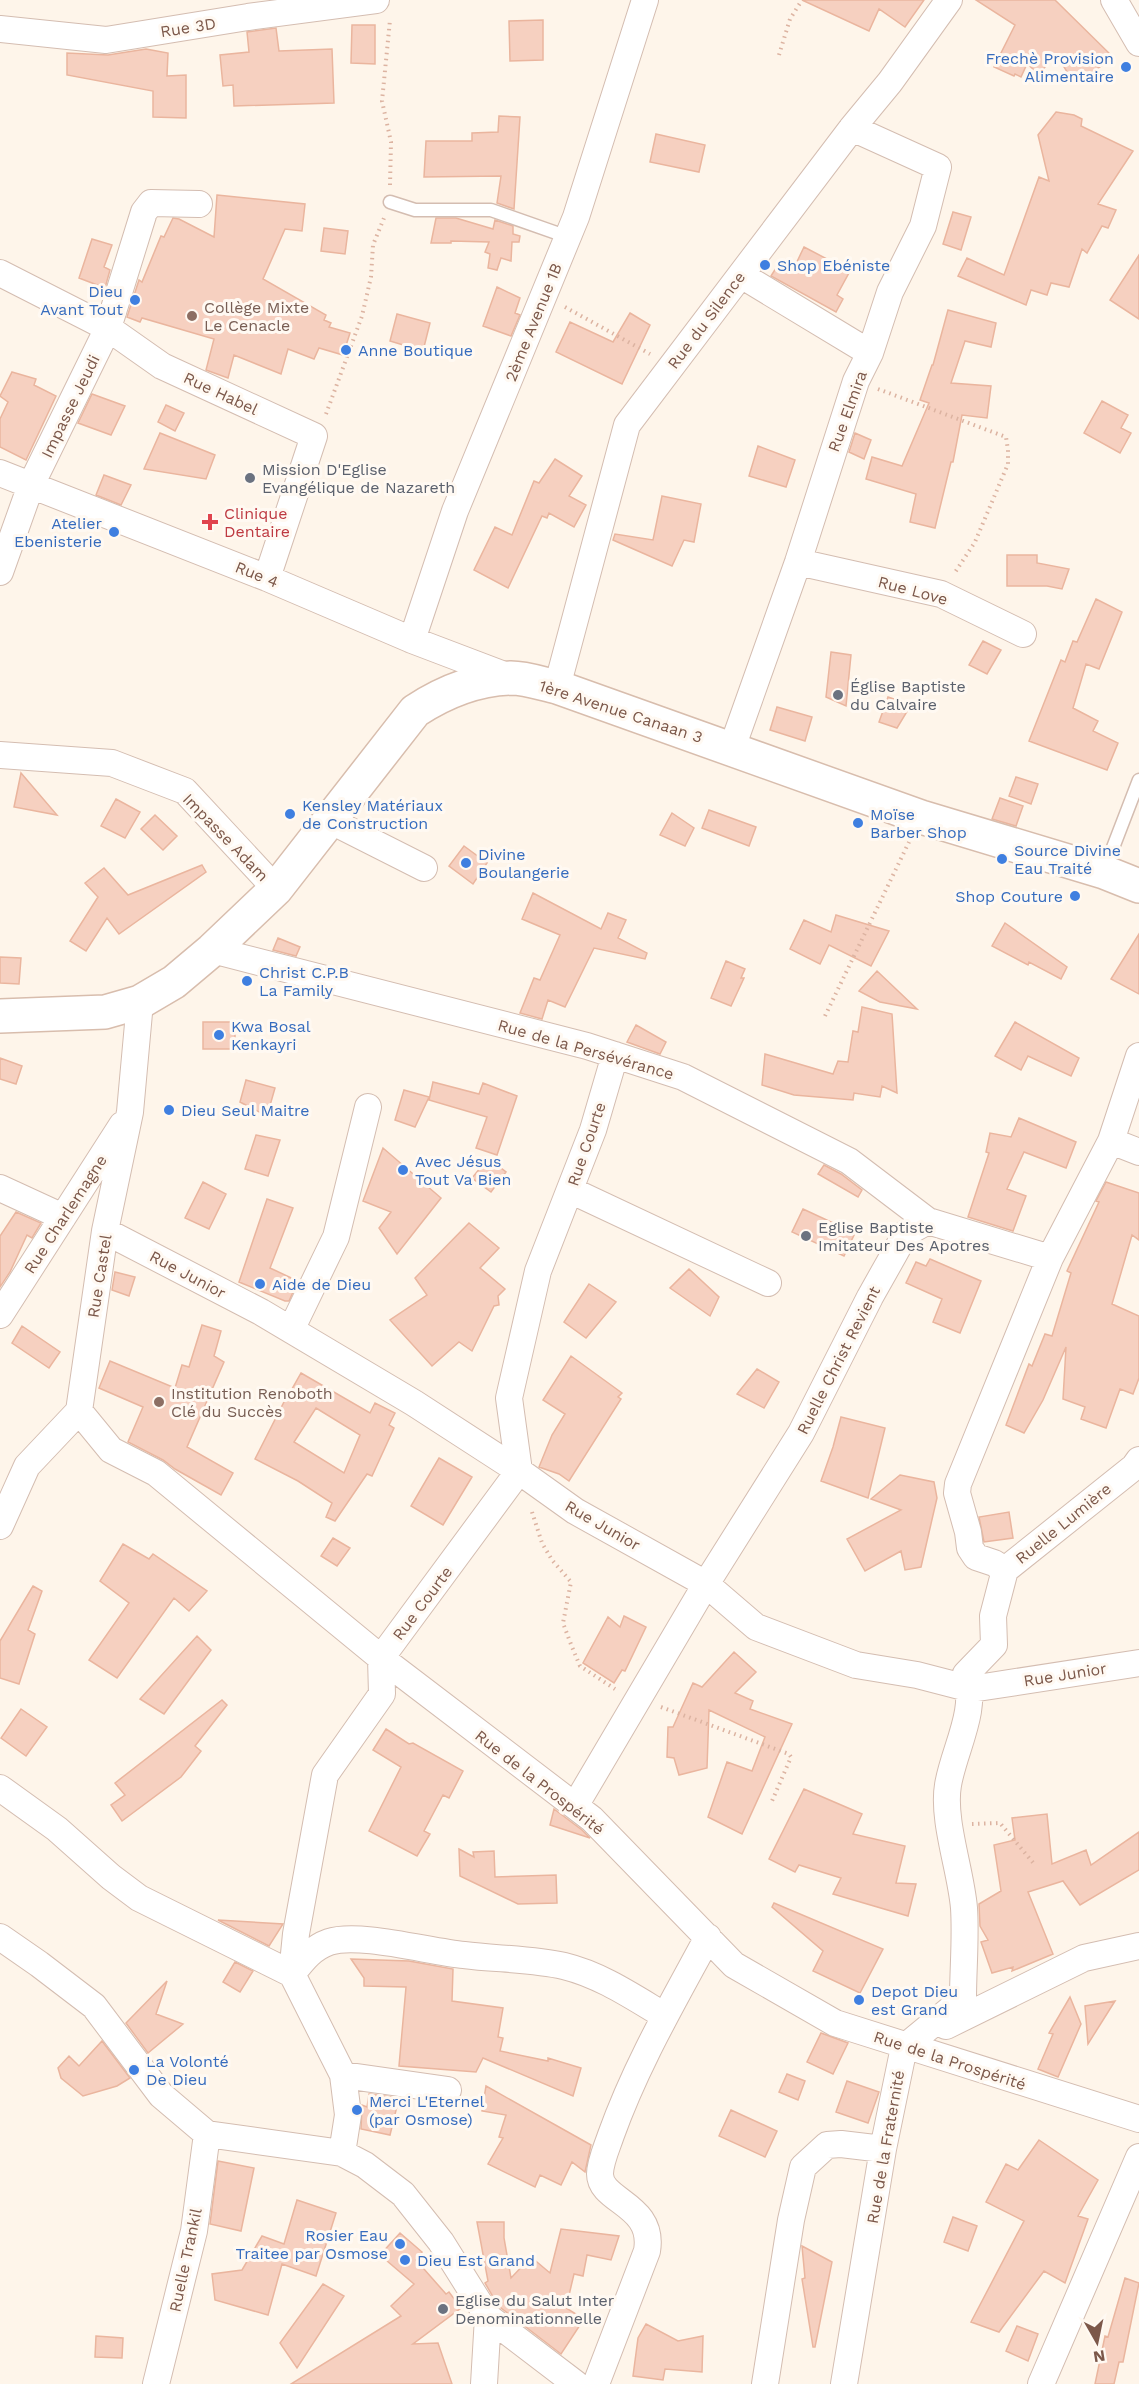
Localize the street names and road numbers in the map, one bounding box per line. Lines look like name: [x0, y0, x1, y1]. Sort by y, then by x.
street label: Rue 3D: [159, 14, 217, 41]
street label: 2ème Avenue 1B: [501, 260, 566, 384]
street label: Rue du Silence: [664, 268, 749, 373]
street label: Impasse Jeudi: [37, 352, 104, 461]
street label: Rue Habel: [181, 368, 261, 419]
street label: Rue Elmira: [824, 368, 871, 454]
street label: Rue 4: [232, 557, 281, 592]
street label: Rue Love: [876, 572, 950, 609]
street label: 1ère Avenue Canaan 3: [537, 676, 705, 747]
street label: Impasse Adam: [179, 790, 272, 885]
street label: Rue de la Persévérance: [496, 1015, 676, 1084]
street label: Rue Courte: [563, 1100, 610, 1189]
street label: Rue Charlemagne: [20, 1151, 111, 1277]
street label: Rue Castel: [84, 1233, 115, 1319]
street label: Rue Junior: [146, 1246, 230, 1303]
street label: Ruelle Christ Revient: [793, 1283, 884, 1438]
street label: Ruelle Lumière: [1012, 1479, 1115, 1568]
street label: Rue Junior: [562, 1496, 644, 1555]
street label: Rue Courte: [388, 1563, 456, 1644]
street label: Rue Junior: [1022, 1658, 1108, 1690]
street label: Rue de la Prospérité: [471, 1726, 608, 1839]
street label: Rue de la Prospérité: [871, 2027, 1028, 2094]
street label: Rue de la Fraternité: [863, 2069, 908, 2225]
street label: Ruelle Trankil: [165, 2206, 206, 2314]

